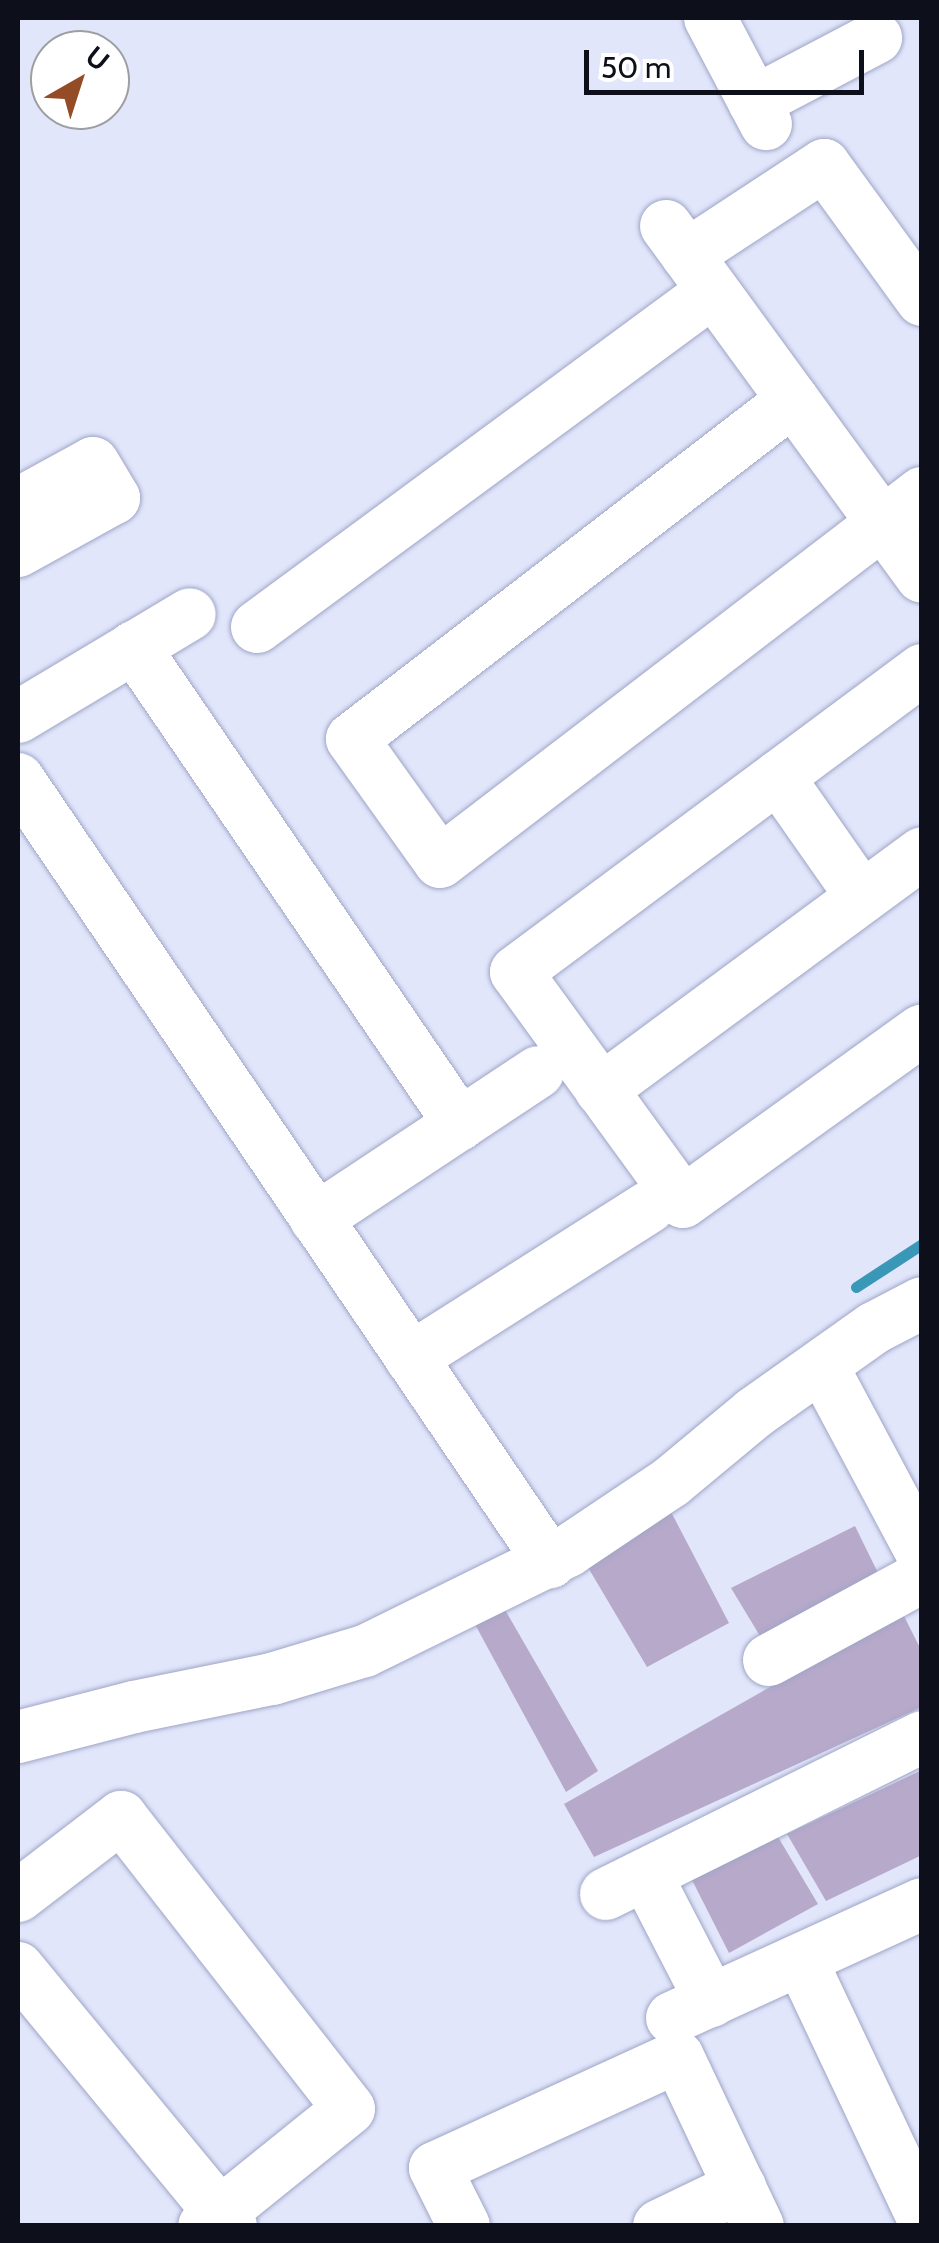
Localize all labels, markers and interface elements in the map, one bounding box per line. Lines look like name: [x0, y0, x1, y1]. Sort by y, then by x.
north arrow: [30, 30, 130, 130]
scale bar: [589, 30, 869, 92]
text: U: [79, 39, 116, 78]
text: 50 m: [601, 49, 671, 86]

